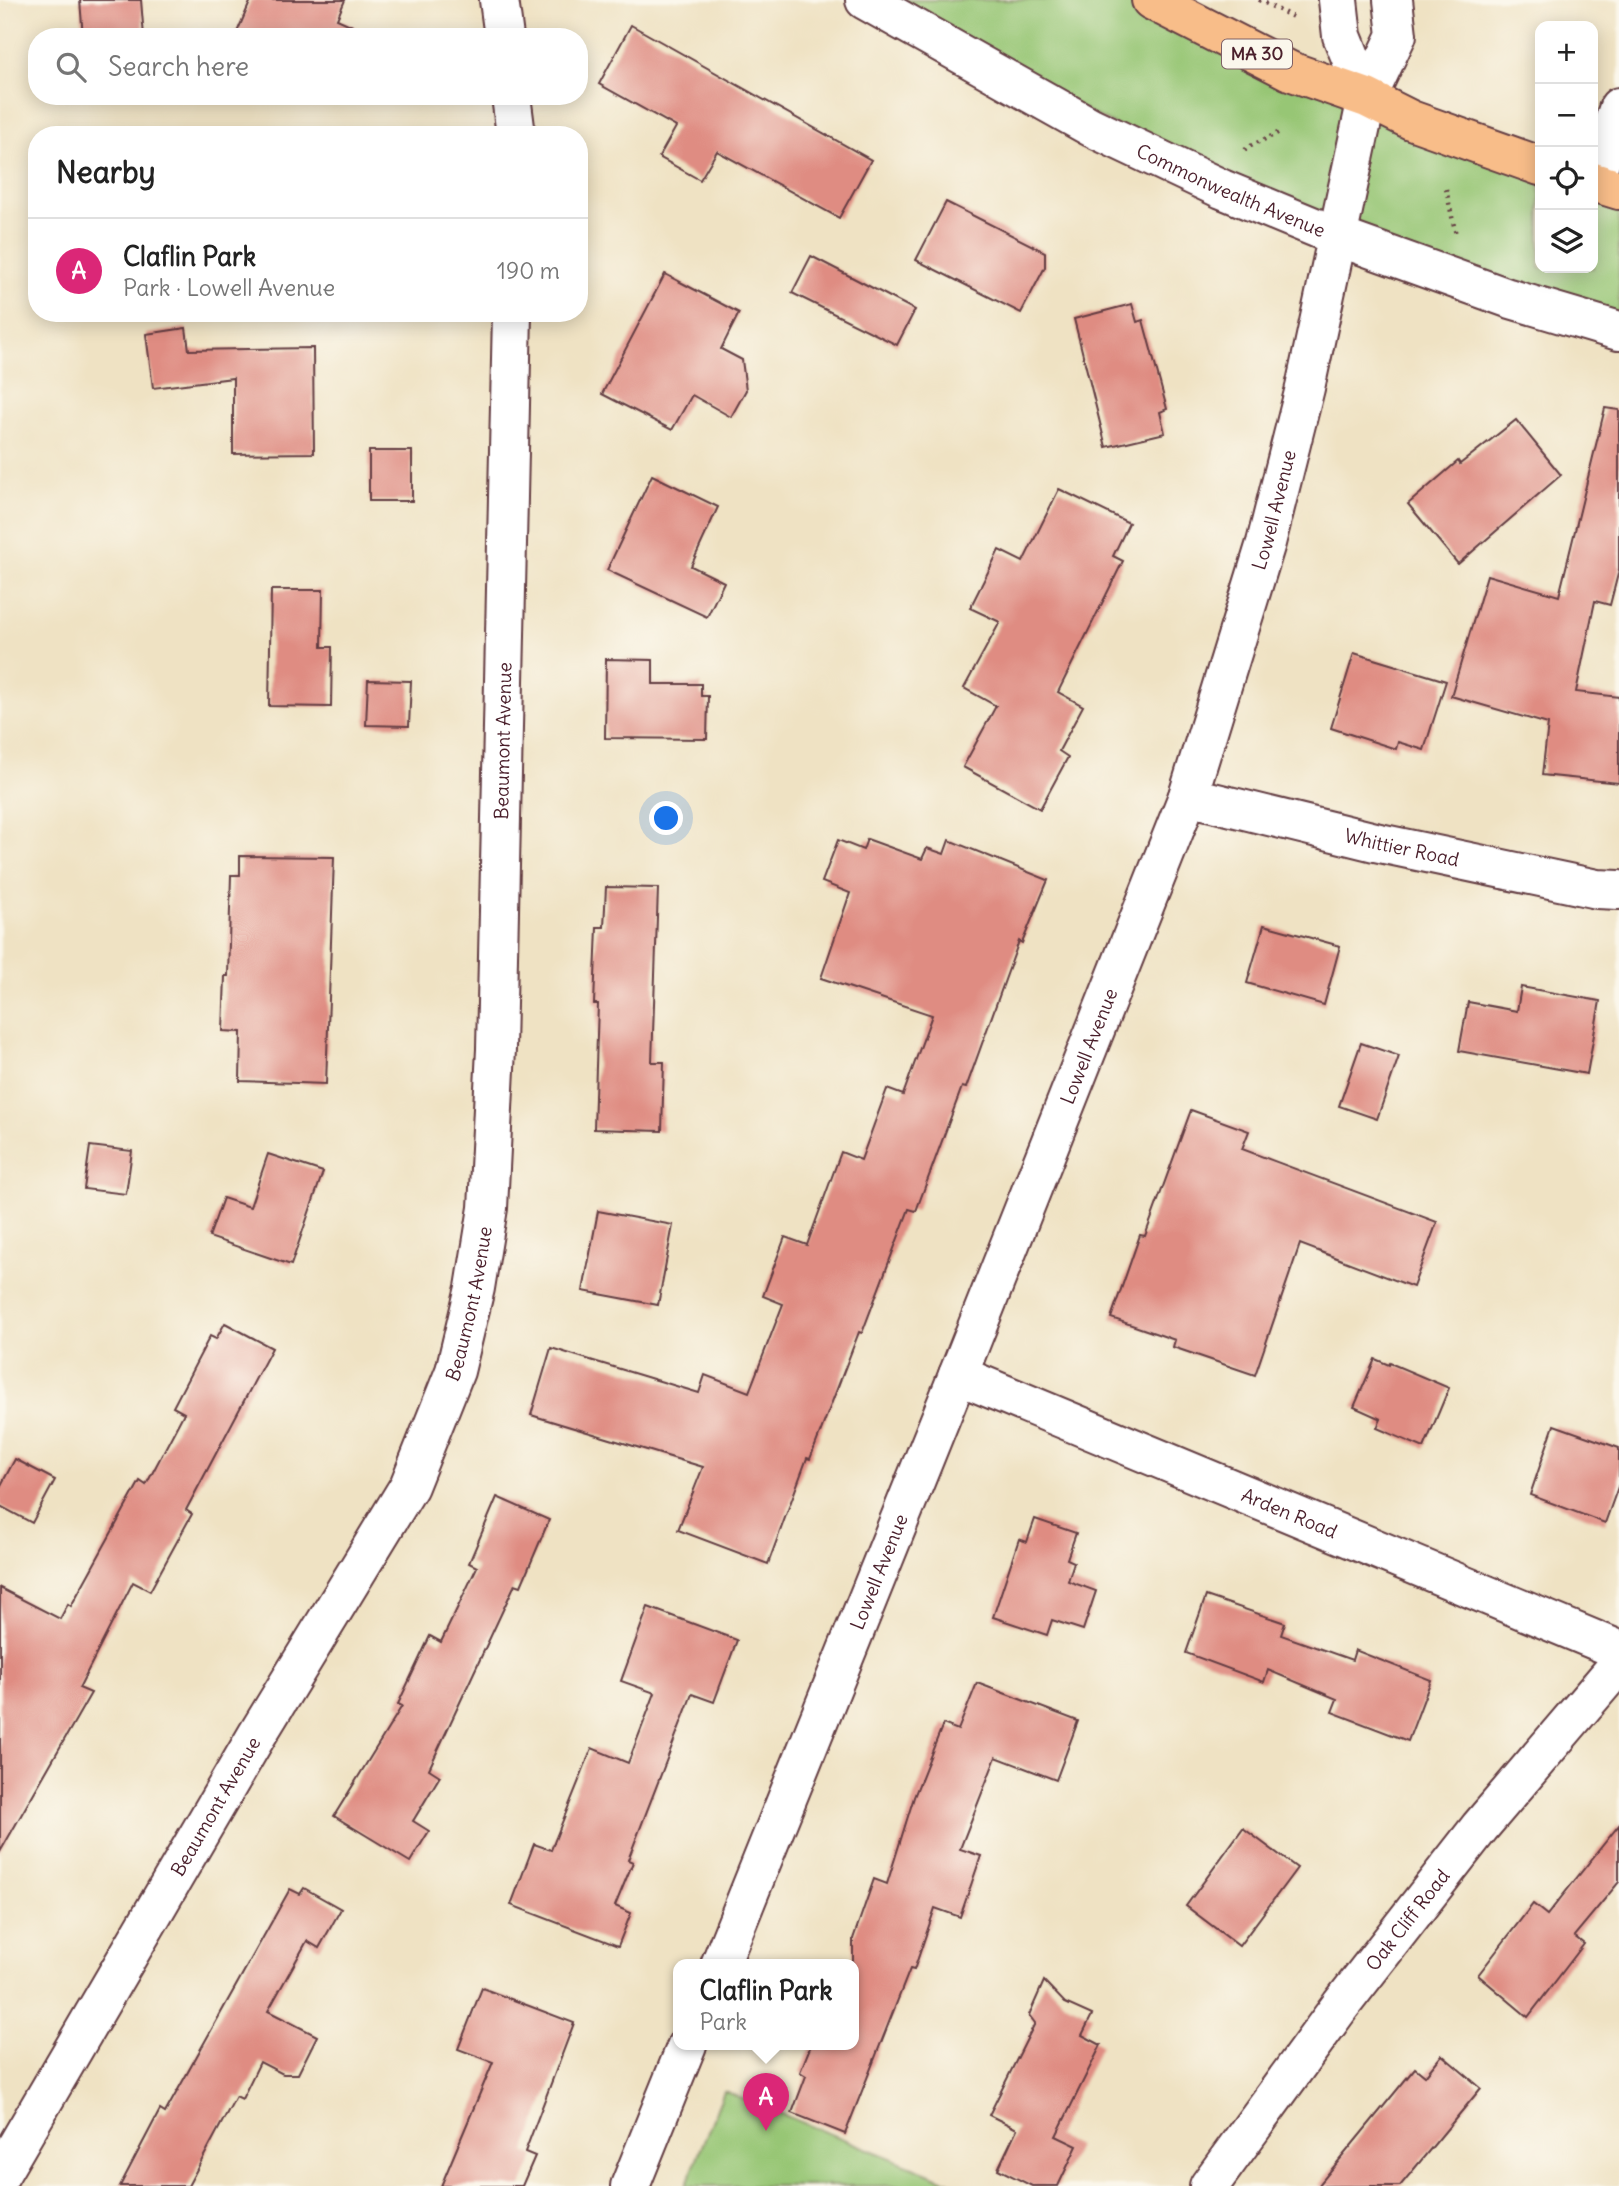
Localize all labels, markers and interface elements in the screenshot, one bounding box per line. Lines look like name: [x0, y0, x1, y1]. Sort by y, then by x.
map controls: [1535, 21, 1598, 273]
button: +: [1535, 21, 1598, 84]
search box: [28, 28, 588, 105]
road number: MA 30: [1222, 40, 1292, 68]
icon: search: [52, 48, 90, 86]
text: Search here: [108, 50, 249, 83]
button: −: [1535, 84, 1598, 147]
street label: Commonwealth Avenue: [1133, 138, 1329, 242]
button: locate: [1535, 147, 1598, 210]
text: Nearby: [56, 153, 156, 191]
button: layers: [1535, 210, 1598, 273]
text: Claflin Park: [123, 240, 256, 273]
text: A: [72, 256, 86, 285]
text: 190 m: [497, 256, 560, 285]
text: Park · Lowell Avenue: [123, 273, 335, 302]
street label: Lowell Avenue: [1246, 448, 1301, 573]
street label: Beaumont Avenue: [489, 662, 516, 820]
your location: [649, 801, 683, 835]
street label: Whittier Road: [1342, 823, 1461, 872]
street label: Lowell Avenue: [1055, 985, 1122, 1108]
street label: Beaumont Avenue: [440, 1225, 497, 1385]
street label: Arden Road: [1238, 1482, 1341, 1543]
street label: Lowell Avenue: [845, 1510, 913, 1633]
street label: Beaumont Avenue: [165, 1732, 265, 1880]
street label: Oak Cliff Road: [1360, 1864, 1455, 1976]
popup: [673, 1959, 859, 2050]
text: Claflin Park: [700, 1974, 832, 2007]
text: Park: [700, 2007, 747, 2036]
pin: A: [743, 2073, 789, 2131]

